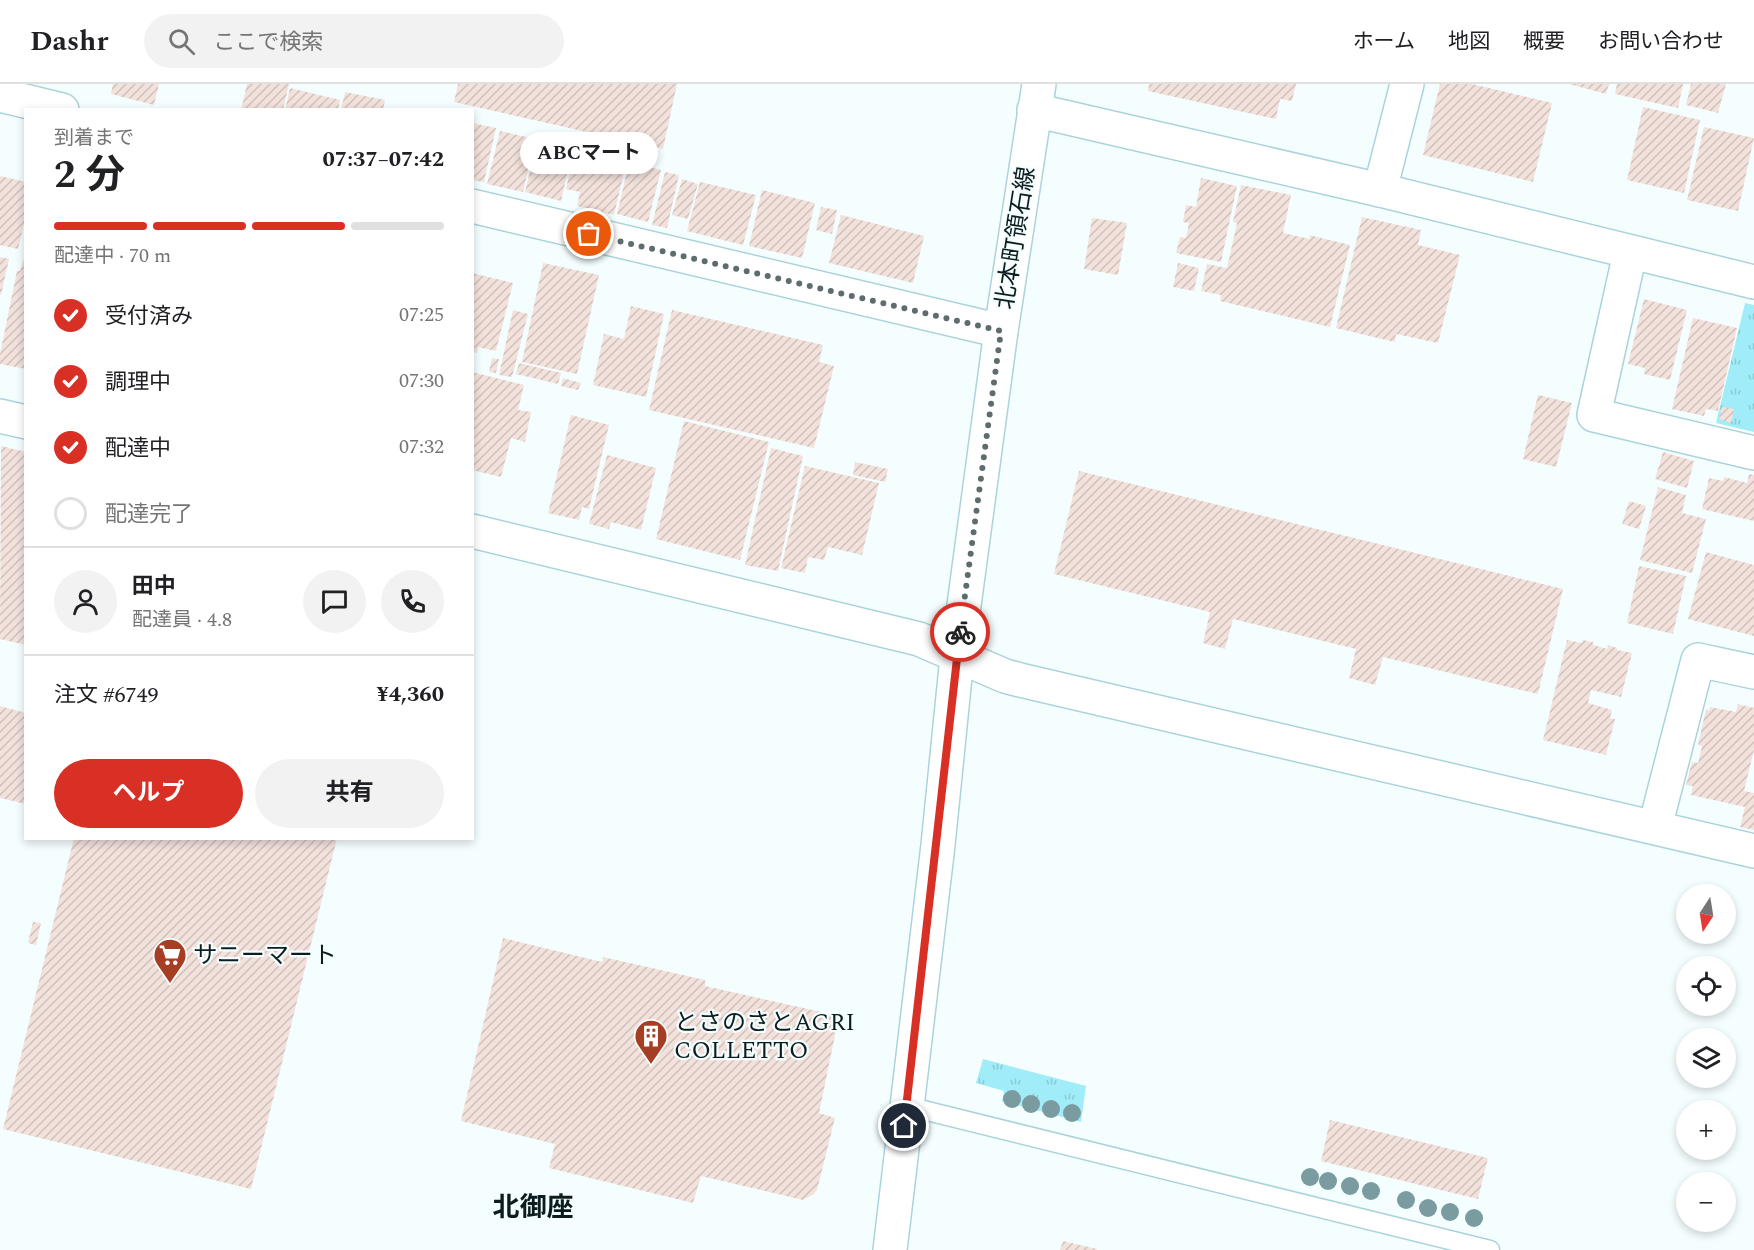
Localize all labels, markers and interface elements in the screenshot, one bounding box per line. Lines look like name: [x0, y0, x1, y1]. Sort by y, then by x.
search box: [144, 14, 564, 68]
text: Dashr: [30, 20, 108, 63]
icon: search: [165, 25, 198, 58]
text: ここで検索: [213, 26, 323, 59]
text: ホーム: [1353, 26, 1415, 58]
text: 地図: [1448, 26, 1490, 58]
text: 概要: [1523, 26, 1565, 58]
text: お問い合わせ: [1598, 26, 1724, 58]
text: 到着まで: [54, 123, 134, 153]
callout: ABCマート: [520, 132, 658, 174]
text: ABCマート: [537, 138, 641, 168]
text: 07:37–07:42: [322, 143, 444, 176]
text: 2 分: [54, 146, 125, 205]
street label: 北本町領石線: [987, 164, 1045, 312]
pin: [563, 208, 614, 259]
icon: bag: [572, 217, 605, 250]
text: 配達中 · 70 m: [54, 241, 171, 271]
icon: check: [54, 299, 87, 332]
text: 受付済み: [105, 300, 193, 333]
text: 07:25: [399, 300, 444, 330]
icon: check: [54, 365, 87, 398]
text: 調理中: [105, 366, 171, 399]
text: 07:30: [399, 366, 444, 396]
icon: check: [54, 431, 87, 464]
text: 配達中: [105, 432, 171, 465]
text: 07:32: [399, 432, 444, 462]
text: 配達完了: [105, 498, 193, 531]
button: person: [54, 570, 117, 633]
text: 田中: [132, 570, 176, 603]
button: chat: [303, 570, 366, 633]
button: phone: [381, 570, 444, 633]
courier: [930, 602, 990, 662]
text: 配達員 · 4.8: [132, 605, 232, 635]
icon: bike: [944, 616, 977, 649]
text: ¥4,360: [376, 678, 444, 711]
text: 注文 #6749: [54, 679, 159, 712]
button: ヘルプ: [54, 759, 243, 828]
button: 共有: [255, 759, 444, 828]
north arrow: [1676, 884, 1736, 944]
map controls: [1676, 884, 1736, 1232]
supermarket icon: サニーマート: [152, 937, 188, 984]
place label: サニーマート: [193, 938, 337, 974]
button: locate: [1676, 956, 1736, 1016]
place label: とさのさとAGRI COLLETTO: [674, 1005, 855, 1069]
building icon: とさのさとAGRI COLLETTO: [633, 1018, 669, 1065]
button: layers: [1676, 1028, 1736, 1088]
pin: [878, 1100, 929, 1151]
button: +: [1676, 1100, 1736, 1160]
icon: home: [887, 1109, 920, 1142]
button: −: [1676, 1172, 1736, 1232]
district label: 北御座: [493, 1187, 574, 1229]

